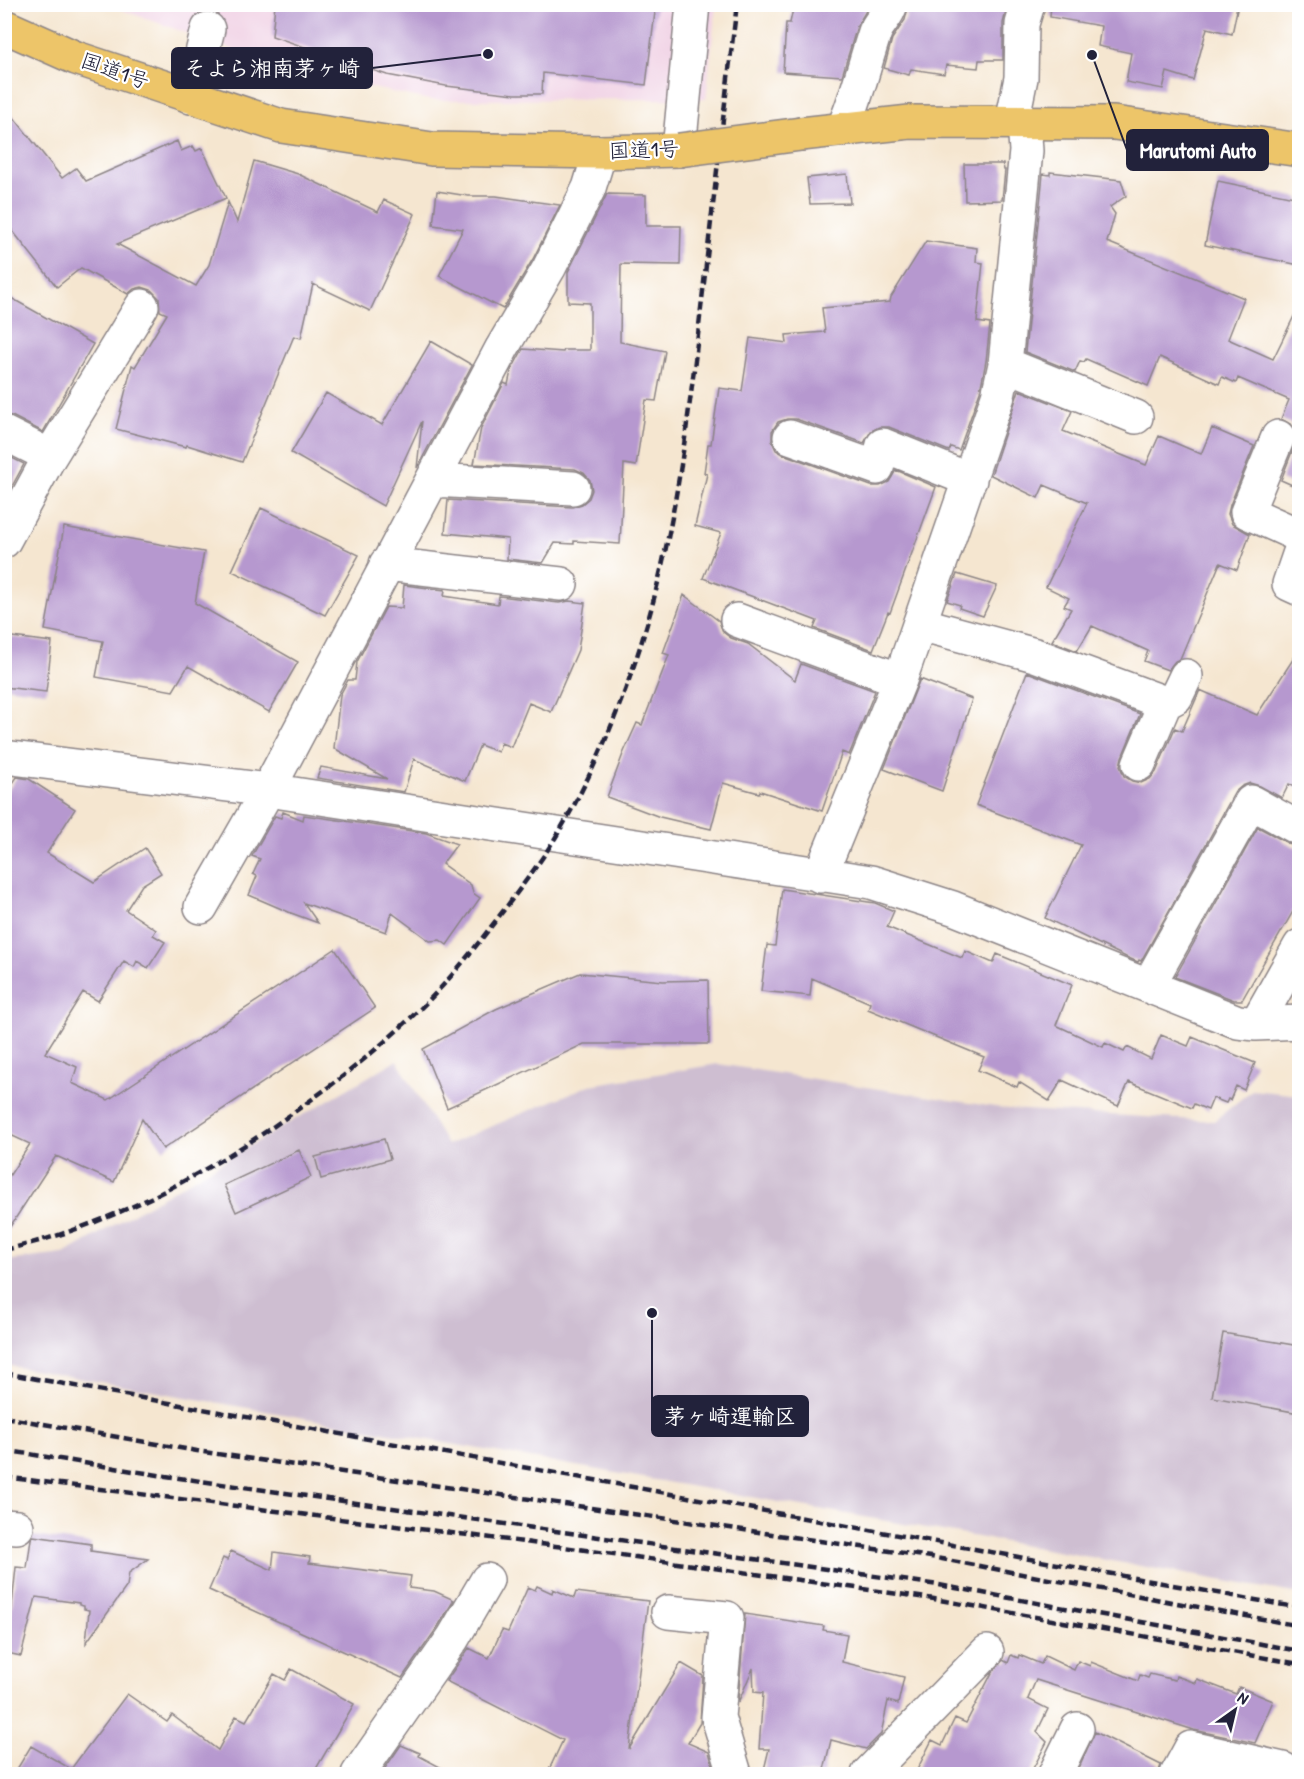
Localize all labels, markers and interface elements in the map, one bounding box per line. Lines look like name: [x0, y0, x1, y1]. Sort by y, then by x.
street label: 国道1号: [77, 45, 153, 96]
callout: そよら湘南茅ヶ崎: [172, 48, 372, 88]
text: そよら湘南茅ヶ崎: [184, 53, 360, 83]
callout: Marutomi Auto: [1127, 130, 1268, 170]
street label: 国道1号: [608, 134, 680, 165]
text: Marutomi Auto: [1140, 135, 1256, 165]
callout: 茅ヶ崎運輸区: [652, 1396, 808, 1436]
text: 茅ヶ崎運輸区: [664, 1401, 796, 1431]
north arrow: [1205, 1680, 1265, 1740]
text: N: [1234, 1686, 1253, 1709]

